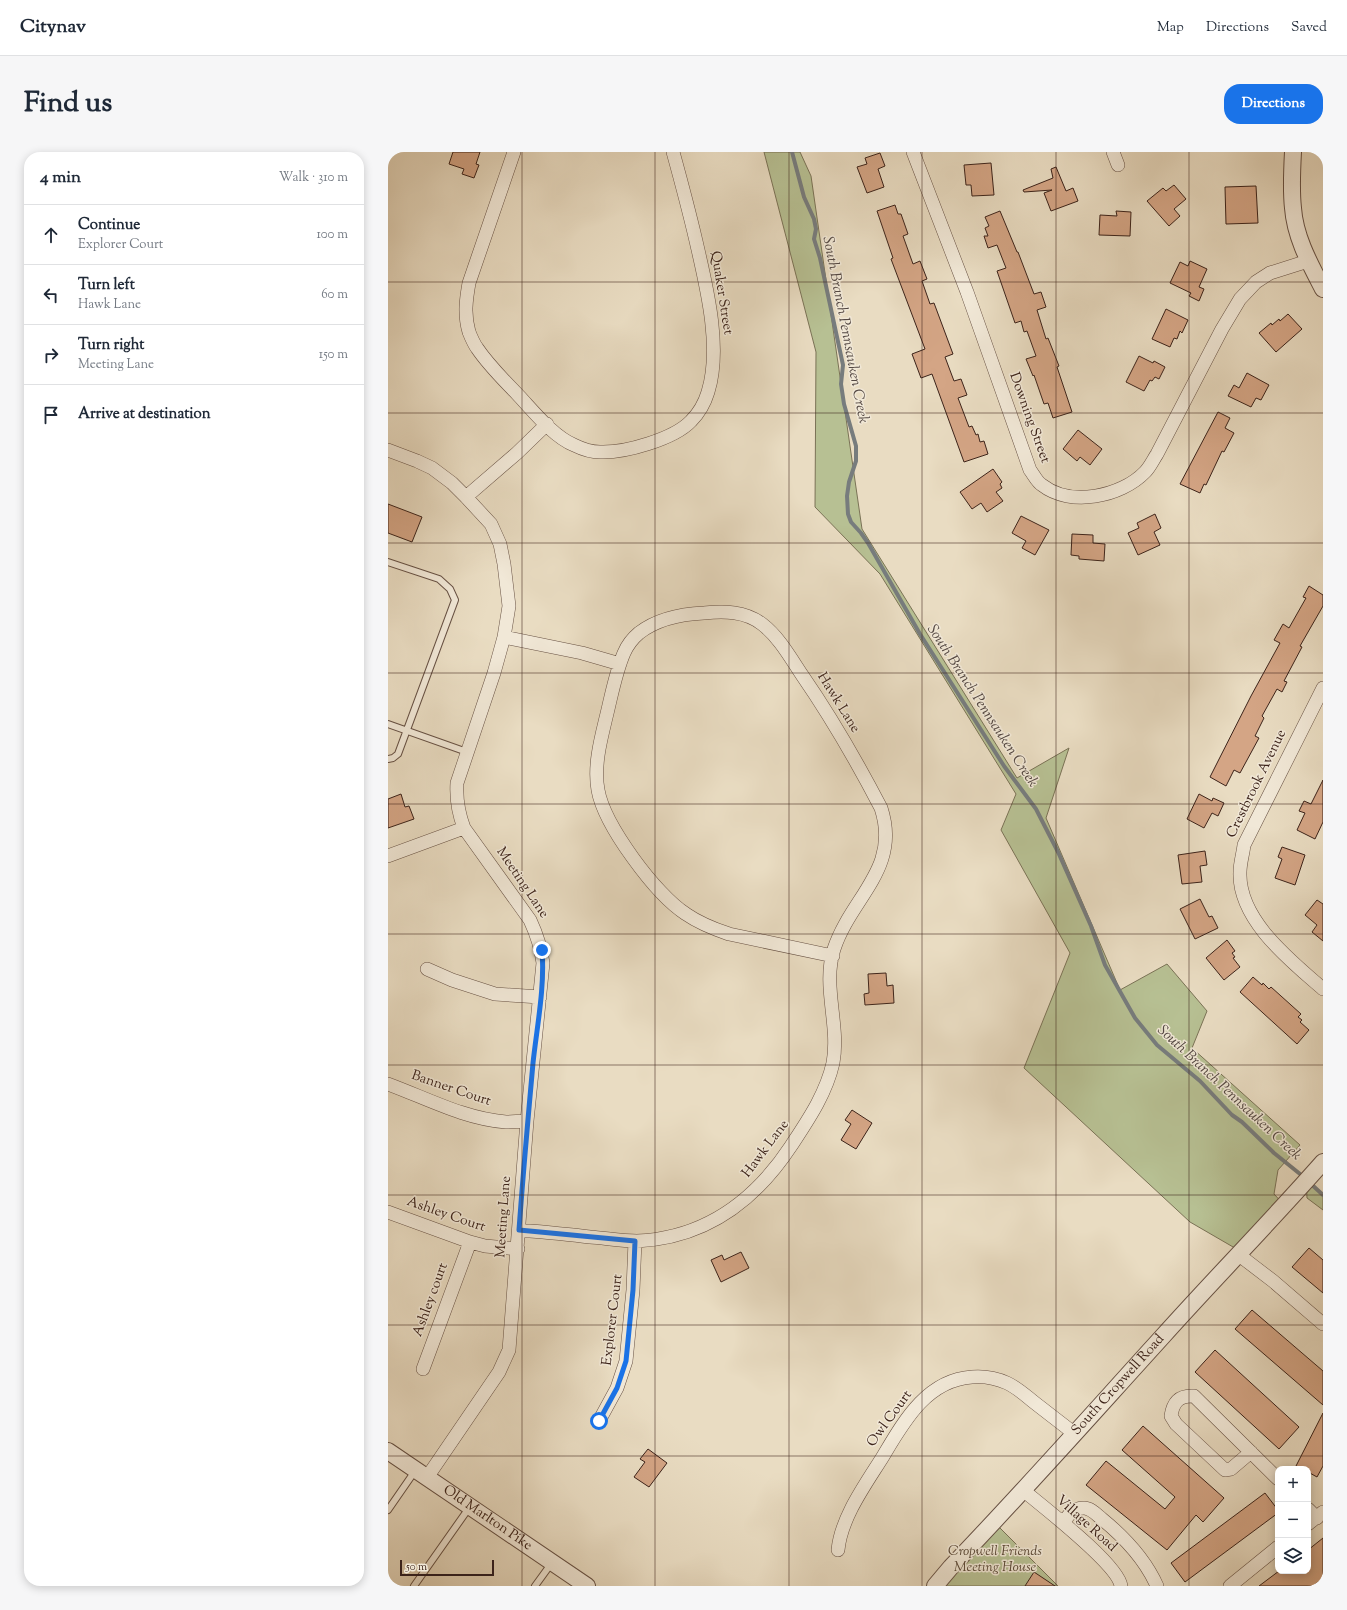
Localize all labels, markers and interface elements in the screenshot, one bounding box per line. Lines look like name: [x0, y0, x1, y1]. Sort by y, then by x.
text: Citynav: [20, 14, 86, 41]
text: Map: [1157, 18, 1184, 38]
text: Directions: [1206, 18, 1269, 38]
text: Saved: [1291, 18, 1327, 38]
text: Find us: [24, 84, 112, 124]
button: Directions: [1224, 84, 1323, 124]
text: 4 min: [40, 166, 81, 190]
text: Walk · 310 m: [279, 169, 348, 187]
text: Continue: [78, 215, 140, 236]
icon: ahead: [40, 224, 62, 246]
text: 100 m: [316, 226, 348, 244]
water label: South Branch Pennsauken Creek: [817, 235, 873, 426]
text: Explorer Court: [78, 236, 163, 254]
street label: Quaker Street: [705, 250, 738, 337]
text: Turn left: [78, 275, 135, 296]
icon: left: [40, 284, 62, 306]
text: 60 m: [321, 286, 348, 304]
text: Hawk Lane: [78, 296, 141, 314]
text: Turn right: [78, 335, 144, 356]
icon: right: [40, 344, 62, 366]
text: 150 m: [319, 346, 348, 364]
text: Meeting Lane: [78, 356, 154, 374]
street label: Downing Street: [1003, 370, 1055, 466]
icon: arrive: [40, 404, 62, 426]
text: Arrive at destination: [78, 404, 211, 425]
water label: South Branch Pennsauken Creek: [921, 621, 1043, 792]
street label: Hawk Lane: [812, 669, 864, 737]
street label: Crestbrook Avenue: [1222, 726, 1292, 842]
street label: Meeting Lane: [491, 843, 553, 923]
route end: [533, 941, 551, 959]
water label: South Branch Pennsauken Creek: [1152, 1020, 1306, 1166]
street label: Banner Court: [408, 1066, 494, 1112]
street label: Hawk Lane: [738, 1116, 794, 1182]
street label: Meeting Lane: [491, 1175, 517, 1259]
street label: Ashley Court: [404, 1192, 488, 1238]
street label: Ashley court: [408, 1260, 454, 1340]
street label: Explorer Court: [597, 1273, 629, 1367]
street label: South Cropwell Road: [1067, 1330, 1170, 1440]
street label: Owl Court: [863, 1386, 918, 1452]
route start: [590, 1412, 608, 1430]
map controls: [1275, 1466, 1311, 1574]
button: +: [1275, 1466, 1311, 1502]
street label: Old Marlton Pike: [439, 1481, 536, 1556]
street label: Village Road: [1051, 1491, 1121, 1557]
button: −: [1275, 1502, 1311, 1538]
button: layers: [1275, 1538, 1311, 1574]
park label: Cropwell Friends Meeting House: [948, 1542, 1042, 1578]
scale bar: [400, 1558, 494, 1577]
text: 50 m: [406, 1559, 427, 1575]

